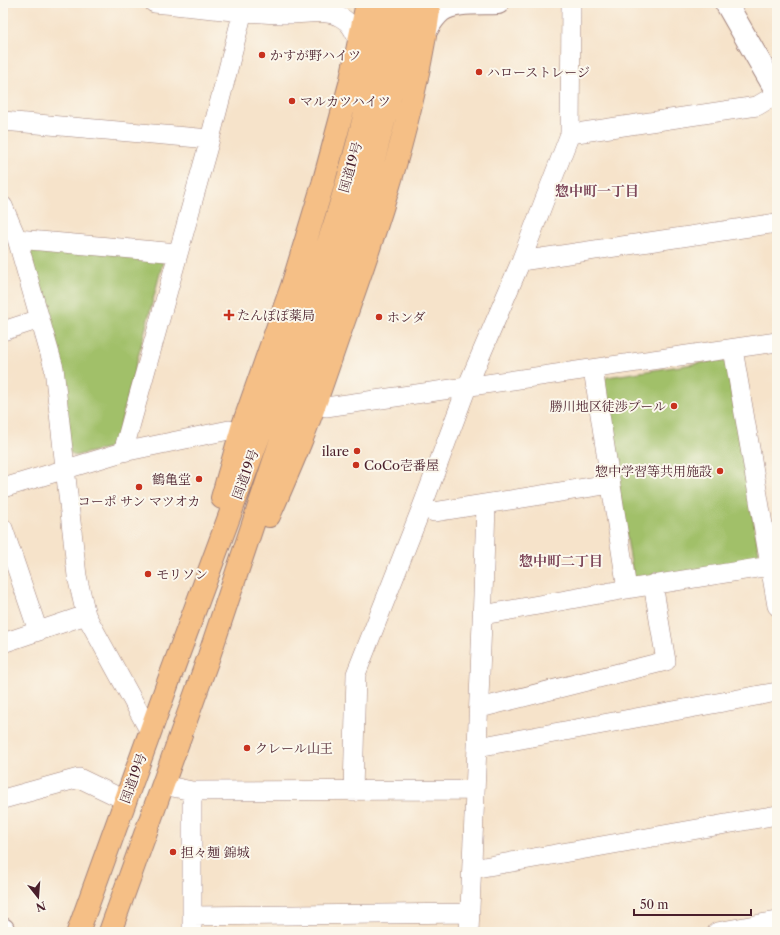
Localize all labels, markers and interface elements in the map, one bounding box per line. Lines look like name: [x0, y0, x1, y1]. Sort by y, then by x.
place label: かすが野ハイツ: [270, 47, 361, 63]
marker: かすが野ハイツ: [257, 50, 267, 60]
place label: ハローストレージ: [487, 64, 590, 80]
marker: ハローストレージ: [474, 67, 484, 77]
place label: マルカツハイツ: [300, 93, 391, 109]
marker: マルカツハイツ: [287, 96, 297, 106]
street label: 国道19号: [335, 140, 365, 194]
district label: 惣中町一丁目: [555, 182, 639, 200]
place label: たんぽぽ薬局: [237, 307, 315, 323]
place label: ホンダ: [387, 309, 425, 325]
marker: たんぽぽ薬局: [224, 310, 234, 320]
marker: ホンダ: [374, 312, 384, 322]
place label: 勝川地区徒渉プール: [550, 398, 666, 414]
marker: 勝川地区徒渉プール: [669, 401, 679, 411]
place label: ilare: [322, 443, 349, 459]
marker: ilare: [352, 446, 362, 456]
street label: 国道19号: [229, 447, 261, 501]
place label: CoCo壱番屋: [364, 457, 439, 473]
marker: CoCo壱番屋: [351, 460, 361, 470]
place label: 惣中学習等共用施設: [595, 463, 712, 479]
marker: 惣中学習等共用施設: [715, 466, 725, 476]
place label: 鶴亀堂: [152, 471, 191, 487]
marker: 鶴亀堂: [194, 474, 204, 484]
marker: コーポ サン マツオカ: [134, 482, 144, 492]
place label: コーポ サン マツオカ: [78, 493, 200, 509]
district label: 惣中町二丁目: [519, 552, 603, 570]
place label: モリソン: [156, 566, 208, 582]
marker: モリソン: [143, 569, 153, 579]
place label: クレール山王: [255, 740, 333, 756]
marker: クレール山王: [242, 743, 252, 753]
street label: 国道19号: [117, 751, 149, 805]
place label: 担々麺 錦城: [181, 844, 249, 860]
marker: 担々麺 錦城: [168, 847, 178, 857]
north arrow: [18, 877, 58, 917]
scale bar: [634, 891, 751, 917]
text: 50 m: [640, 897, 669, 912]
text: N: [34, 898, 48, 915]

